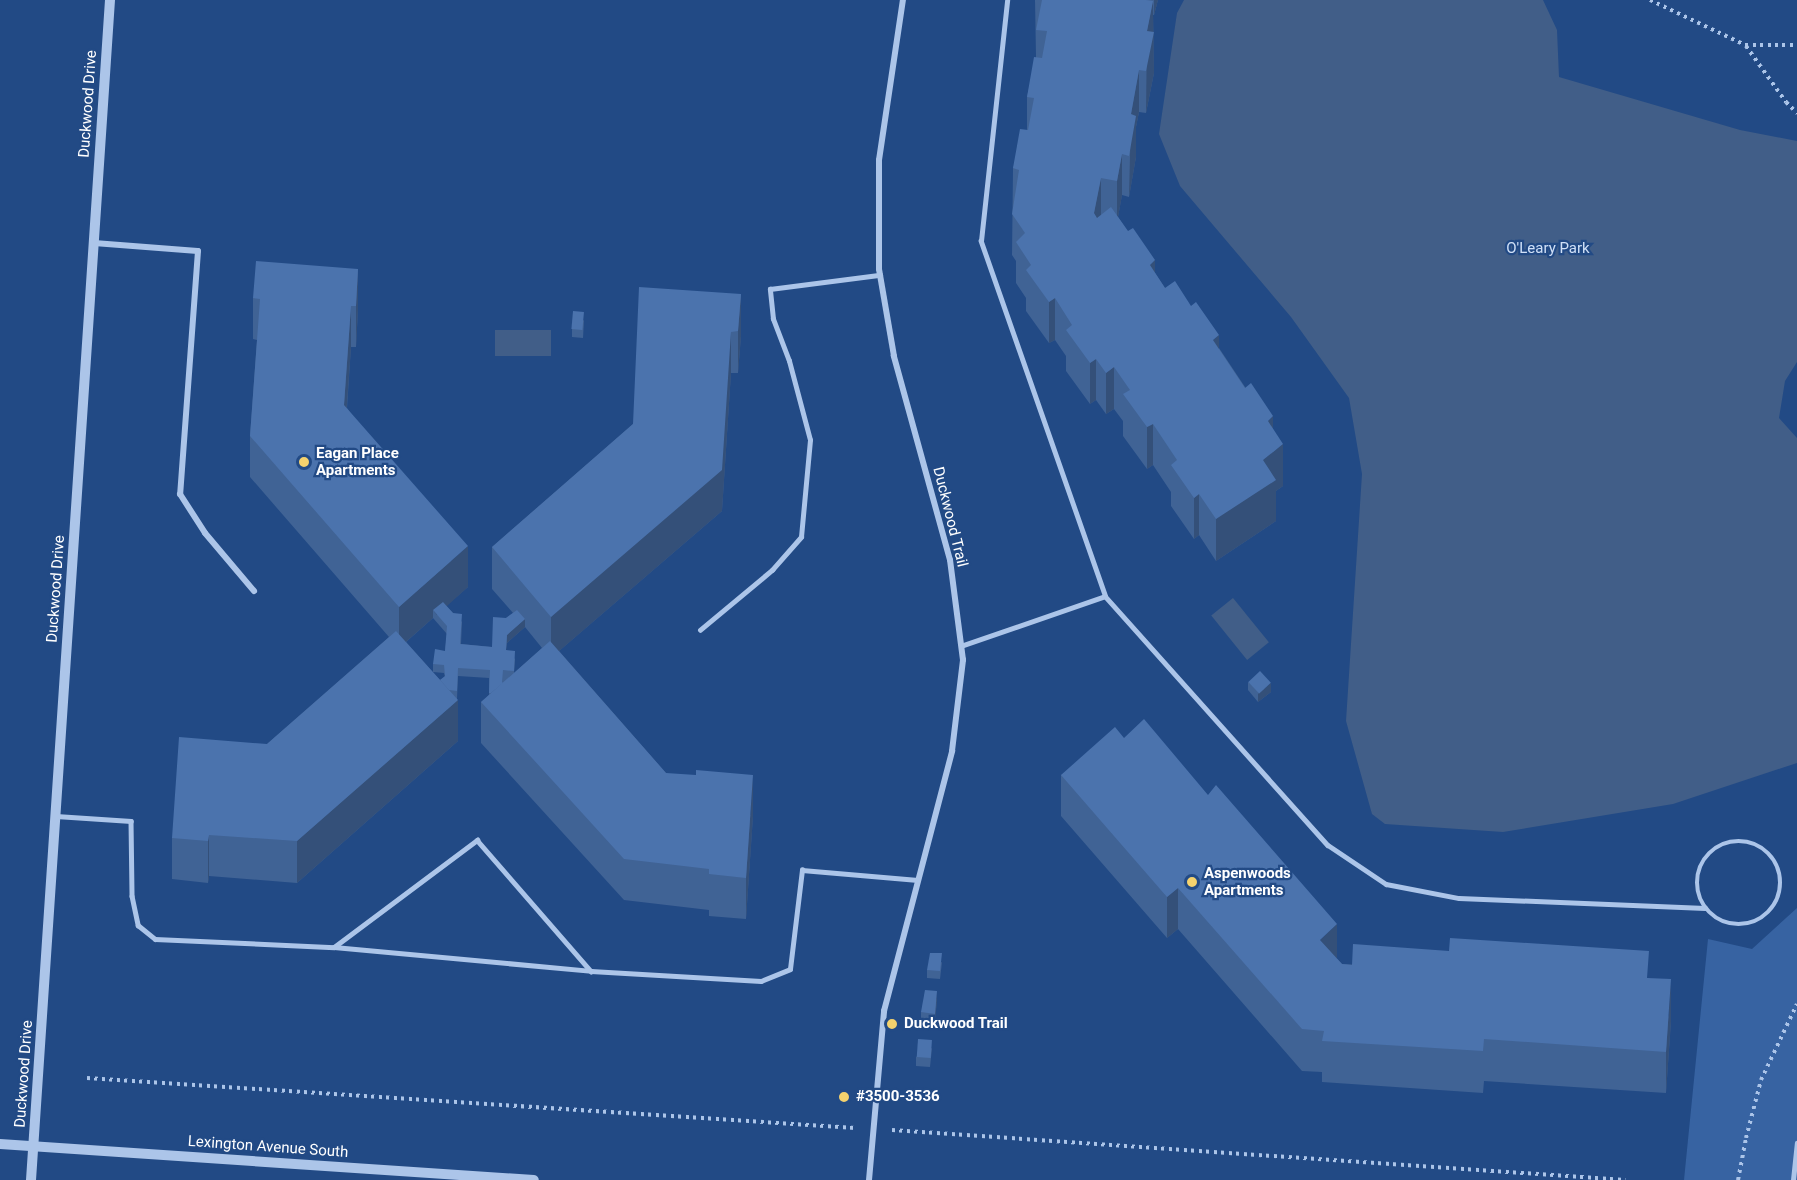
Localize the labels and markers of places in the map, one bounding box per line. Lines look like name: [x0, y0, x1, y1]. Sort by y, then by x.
place label: Eagan Place Apartments: [316, 444, 399, 479]
marker: Eagan Place Apartments: [297, 455, 311, 469]
place label: Aspenwoods Apartments: [1204, 864, 1291, 899]
marker: Aspenwoods Apartments: [1185, 875, 1199, 889]
place label: Duckwood Trail: [904, 1015, 1008, 1033]
marker: Duckwood Trail: [885, 1017, 899, 1031]
place label: #3500-3536: [856, 1088, 940, 1106]
marker: #3500-3536: [837, 1090, 851, 1104]

